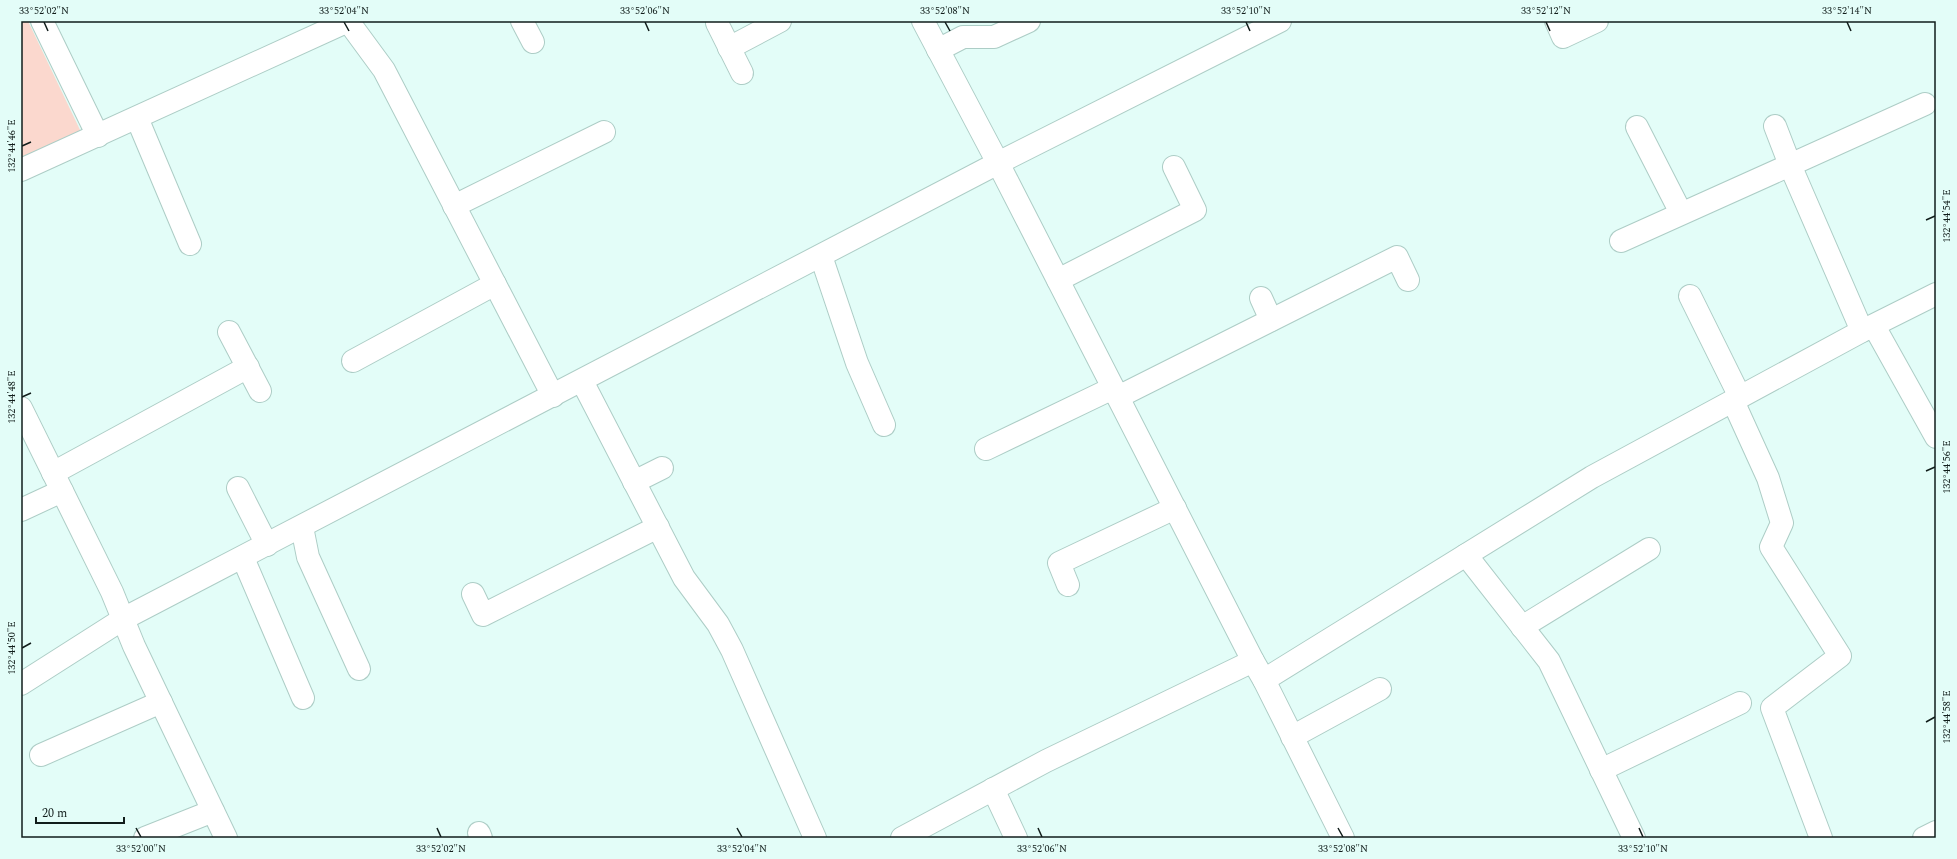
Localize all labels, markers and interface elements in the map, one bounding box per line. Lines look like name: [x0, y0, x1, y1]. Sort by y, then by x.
text: 33°52'02"N: [19, 3, 69, 19]
text: 33°52'04"N: [319, 3, 369, 19]
text: 33°52'06"N: [620, 3, 670, 19]
text: 33°52'08"N: [920, 3, 970, 19]
text: 33°52'10"N: [1221, 3, 1271, 19]
text: 33°52'12"N: [1521, 3, 1571, 19]
text: 33°52'14"N: [1822, 3, 1872, 19]
text: 132°44'46"E: [4, 119, 20, 173]
text: 132°44'54"E: [1939, 189, 1955, 243]
text: 132°44'48"E: [4, 370, 20, 424]
text: 132°44'56"E: [1939, 440, 1955, 494]
text: 132°44'50"E: [4, 621, 20, 675]
text: 132°44'58"E: [1939, 690, 1955, 744]
scale bar: [36, 799, 124, 825]
text: 20 m: [42, 804, 67, 823]
text: 33°52'00"N: [116, 841, 166, 857]
text: 33°52'02"N: [416, 841, 466, 857]
text: 33°52'04"N: [717, 841, 767, 857]
text: 33°52'06"N: [1017, 841, 1067, 857]
text: 33°52'08"N: [1318, 841, 1368, 857]
text: 33°52'10"N: [1618, 841, 1668, 857]

